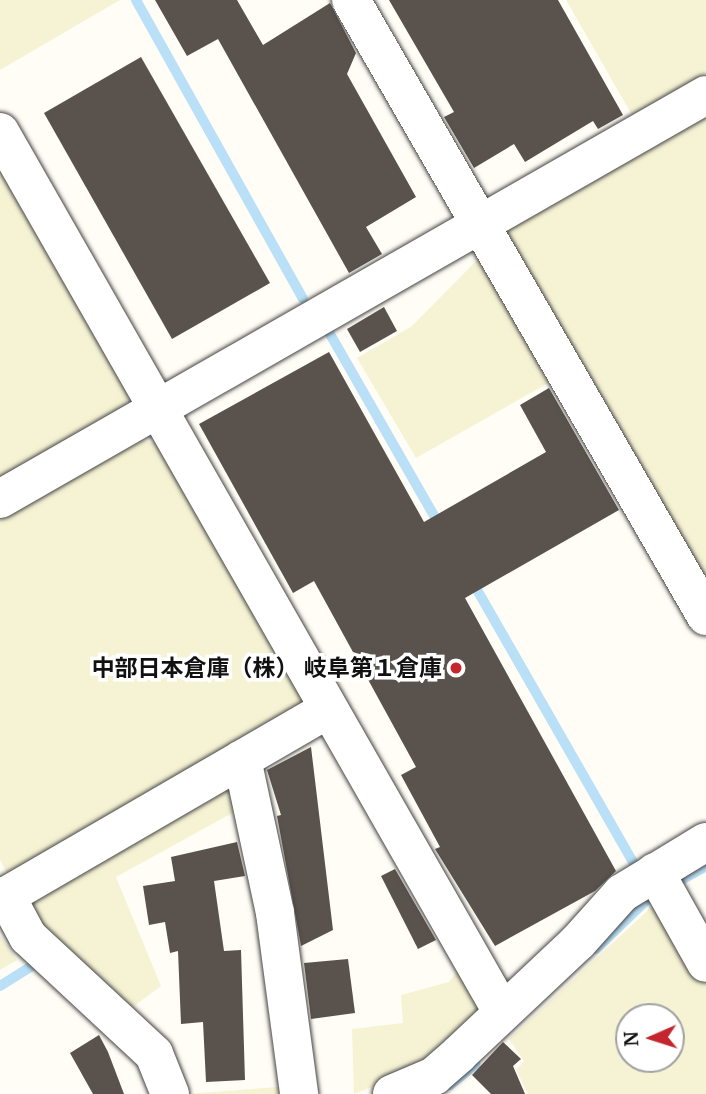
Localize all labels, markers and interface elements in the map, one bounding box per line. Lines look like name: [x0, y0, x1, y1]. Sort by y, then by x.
place label: 中部日本倉庫（株） 岐阜第１倉庫: [92, 654, 442, 682]
marker: 中部日本倉庫（株） 岐阜第１倉庫: [448, 660, 464, 676]
north arrow: [615, 1003, 685, 1073]
text: N: [619, 1031, 643, 1047]

